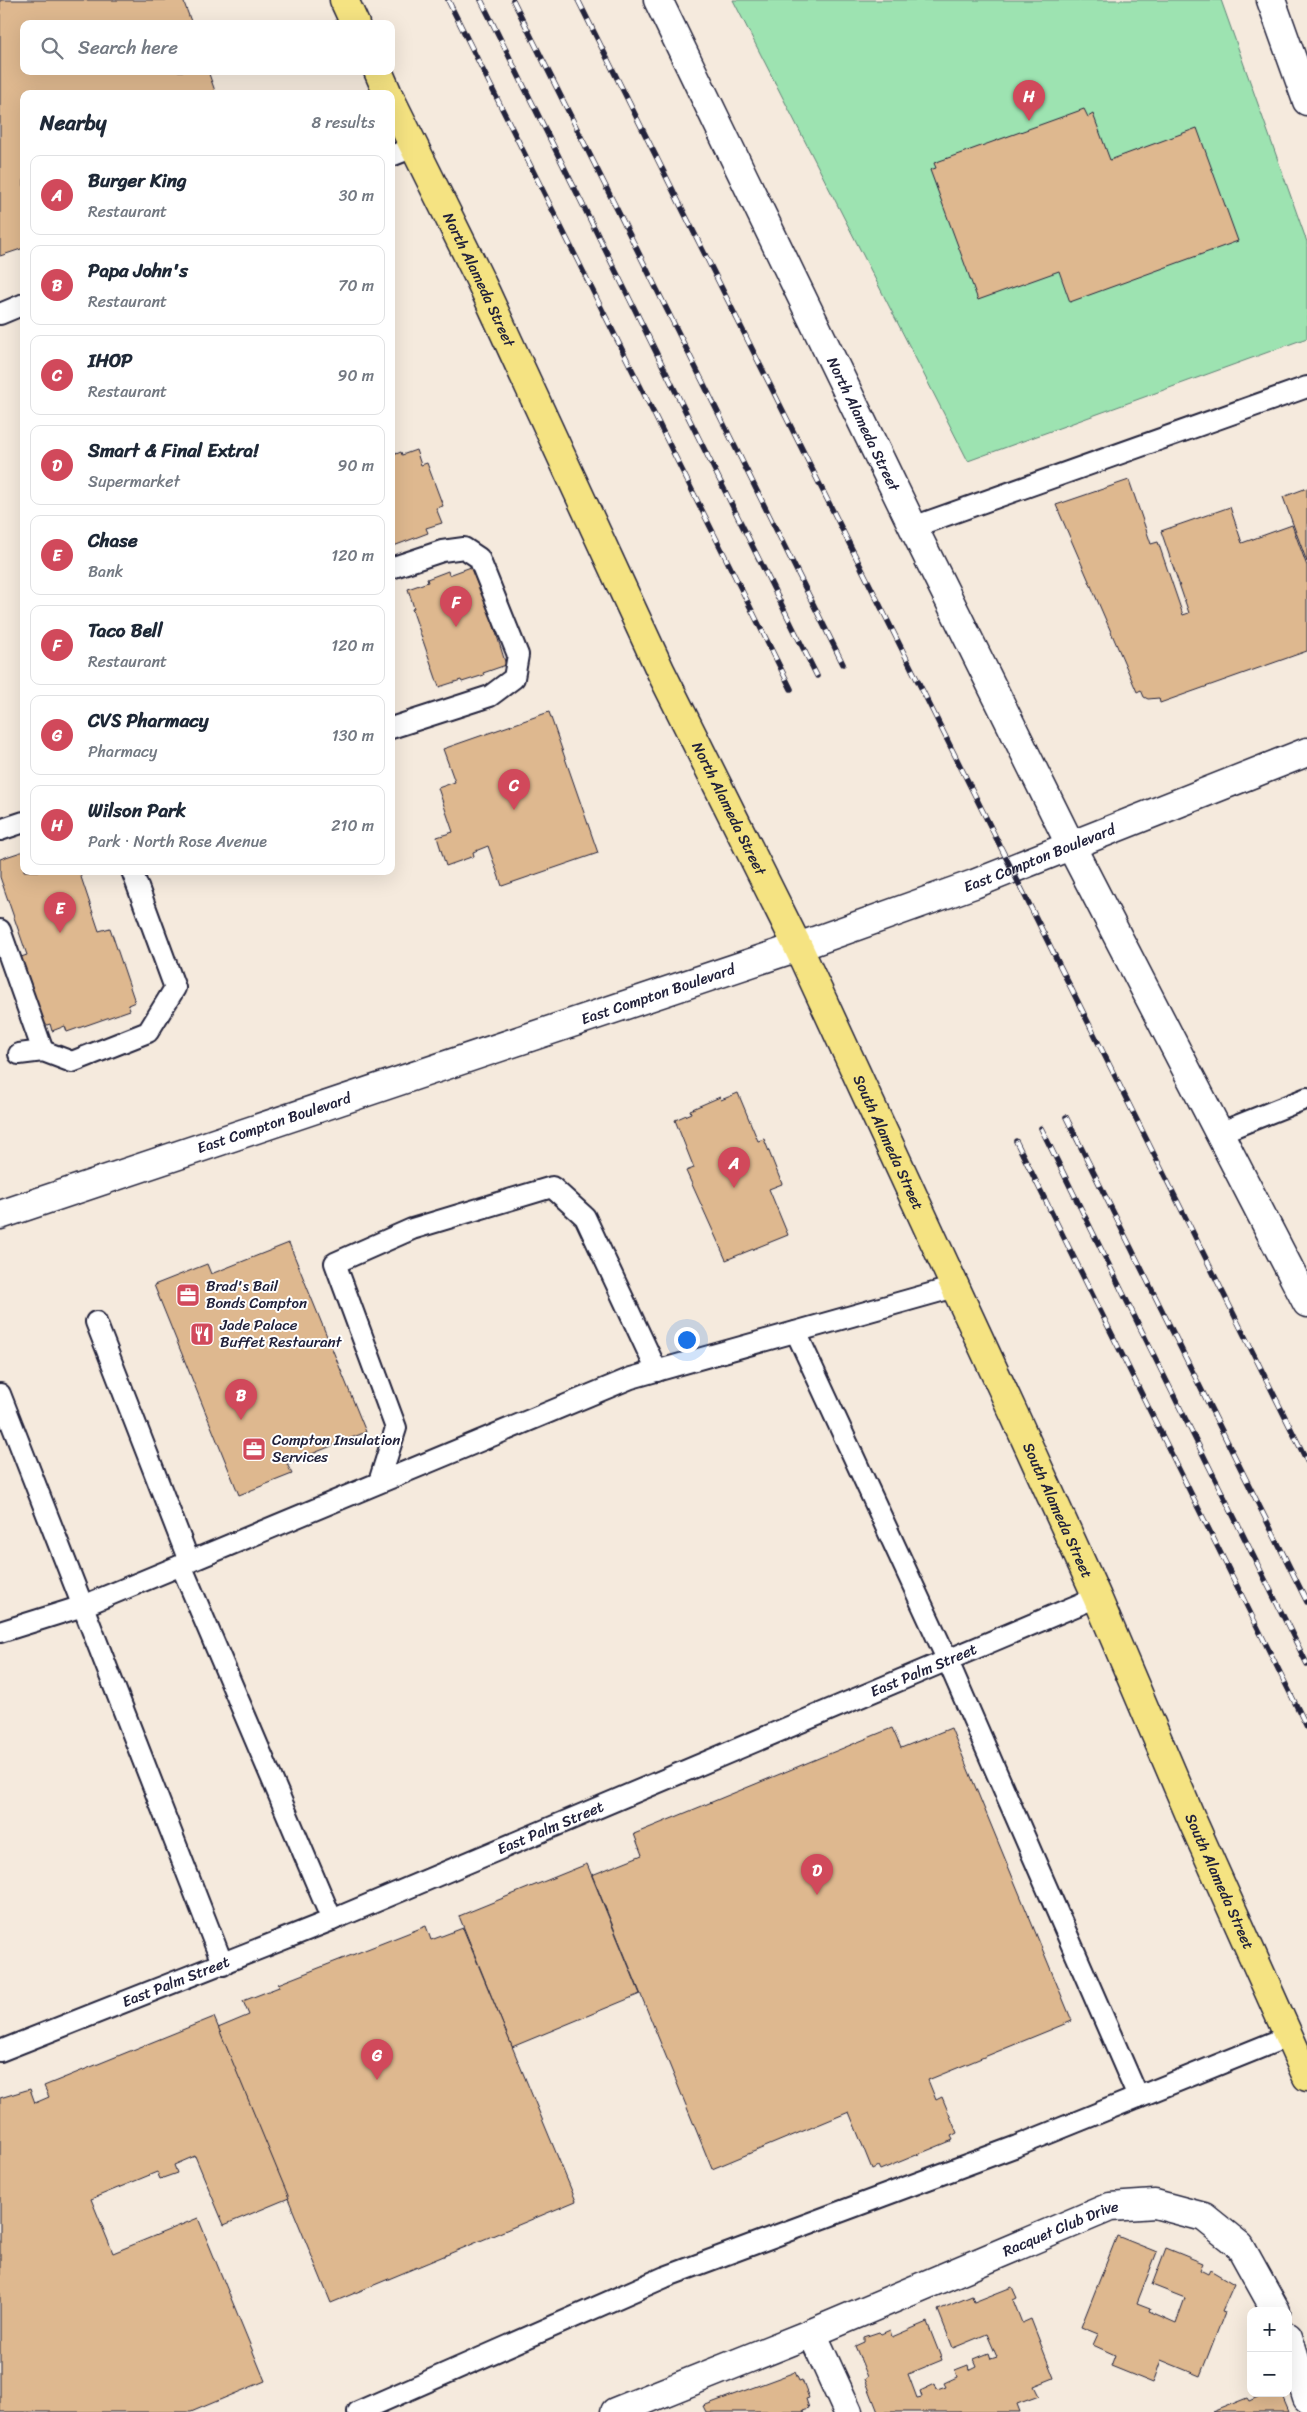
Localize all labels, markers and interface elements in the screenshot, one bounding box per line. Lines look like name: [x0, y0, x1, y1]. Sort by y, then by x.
search box: [20, 20, 395, 75]
text: Search here: [78, 31, 178, 64]
icon: search: [38, 34, 66, 62]
pin: H: [1013, 80, 1045, 121]
text: Nearby: [40, 104, 106, 142]
text: 8 results: [312, 108, 375, 137]
text: Burger King: [88, 164, 187, 197]
text: A: [52, 181, 62, 210]
text: 30 m: [339, 181, 374, 210]
text: Restaurant: [88, 197, 167, 226]
street label: North Alameda Street: [436, 208, 523, 352]
text: Papa John's: [88, 254, 188, 287]
text: B: [52, 271, 62, 300]
text: 70 m: [338, 271, 374, 300]
text: Restaurant: [88, 287, 167, 316]
text: IHOP: [88, 344, 132, 377]
street label: North Alameda Street: [820, 352, 907, 496]
text: C: [52, 361, 62, 390]
text: 90 m: [338, 361, 374, 390]
text: Restaurant: [88, 377, 167, 406]
text: Smart & Final Extra!: [88, 434, 258, 467]
text: D: [52, 451, 62, 480]
text: 90 m: [338, 451, 374, 480]
text: Supermarket: [88, 467, 180, 496]
text: Chase: [88, 524, 138, 557]
text: E: [53, 541, 61, 570]
text: 120 m: [331, 541, 374, 570]
text: Bank: [88, 557, 123, 586]
pin: F: [440, 586, 472, 627]
text: Taco Bell: [88, 614, 163, 647]
text: F: [53, 631, 61, 660]
text: 120 m: [331, 631, 374, 660]
text: Restaurant: [88, 647, 167, 676]
text: CVS Pharmacy: [88, 704, 209, 737]
text: G: [52, 721, 62, 750]
text: 130 m: [332, 721, 374, 750]
text: Pharmacy: [88, 737, 157, 766]
street label: North Alameda Street: [685, 737, 774, 881]
pin: C: [498, 769, 530, 810]
text: Wilson Park: [88, 794, 186, 827]
text: H: [51, 811, 63, 840]
text: 210 m: [331, 811, 374, 840]
street label: East Compton Boulevard: [960, 816, 1120, 900]
text: Park · North Rose Avenue: [88, 827, 267, 856]
pin: E: [44, 892, 76, 933]
street label: East Compton Boulevard: [577, 956, 739, 1032]
street label: South Alameda Street: [846, 1070, 931, 1215]
street label: East Compton Boulevard: [194, 1085, 355, 1161]
pin: A: [718, 1147, 750, 1188]
place label: Brad's Bail Bonds Compton: [206, 1273, 307, 1316]
office icon: Brad's Bail Bonds Compton: [175, 1282, 201, 1308]
place label: Jade Palace Buffet Restaurant: [219, 1312, 343, 1355]
restaurant icon: Jade Palace Buffet Restaurant: [189, 1321, 215, 1347]
your location: [674, 1327, 700, 1353]
pin: B: [225, 1379, 257, 1420]
place label: Compton Insulation Services: [272, 1427, 400, 1470]
office icon: Compton Insulation Services: [241, 1436, 267, 1462]
street label: South Alameda Street: [1015, 1438, 1100, 1583]
street label: East Palm Street: [866, 1636, 981, 1704]
street label: East Palm Street: [493, 1794, 608, 1862]
street label: South Alameda Street: [1178, 1809, 1262, 1954]
pin: D: [801, 1854, 833, 1895]
street label: East Palm Street: [118, 1949, 234, 2015]
pin: G: [361, 2039, 393, 2080]
street label: Racquet Club Drive: [998, 2193, 1119, 2264]
map controls: [1247, 2307, 1292, 2397]
button: +: [1247, 2307, 1292, 2352]
button: −: [1247, 2352, 1292, 2397]

